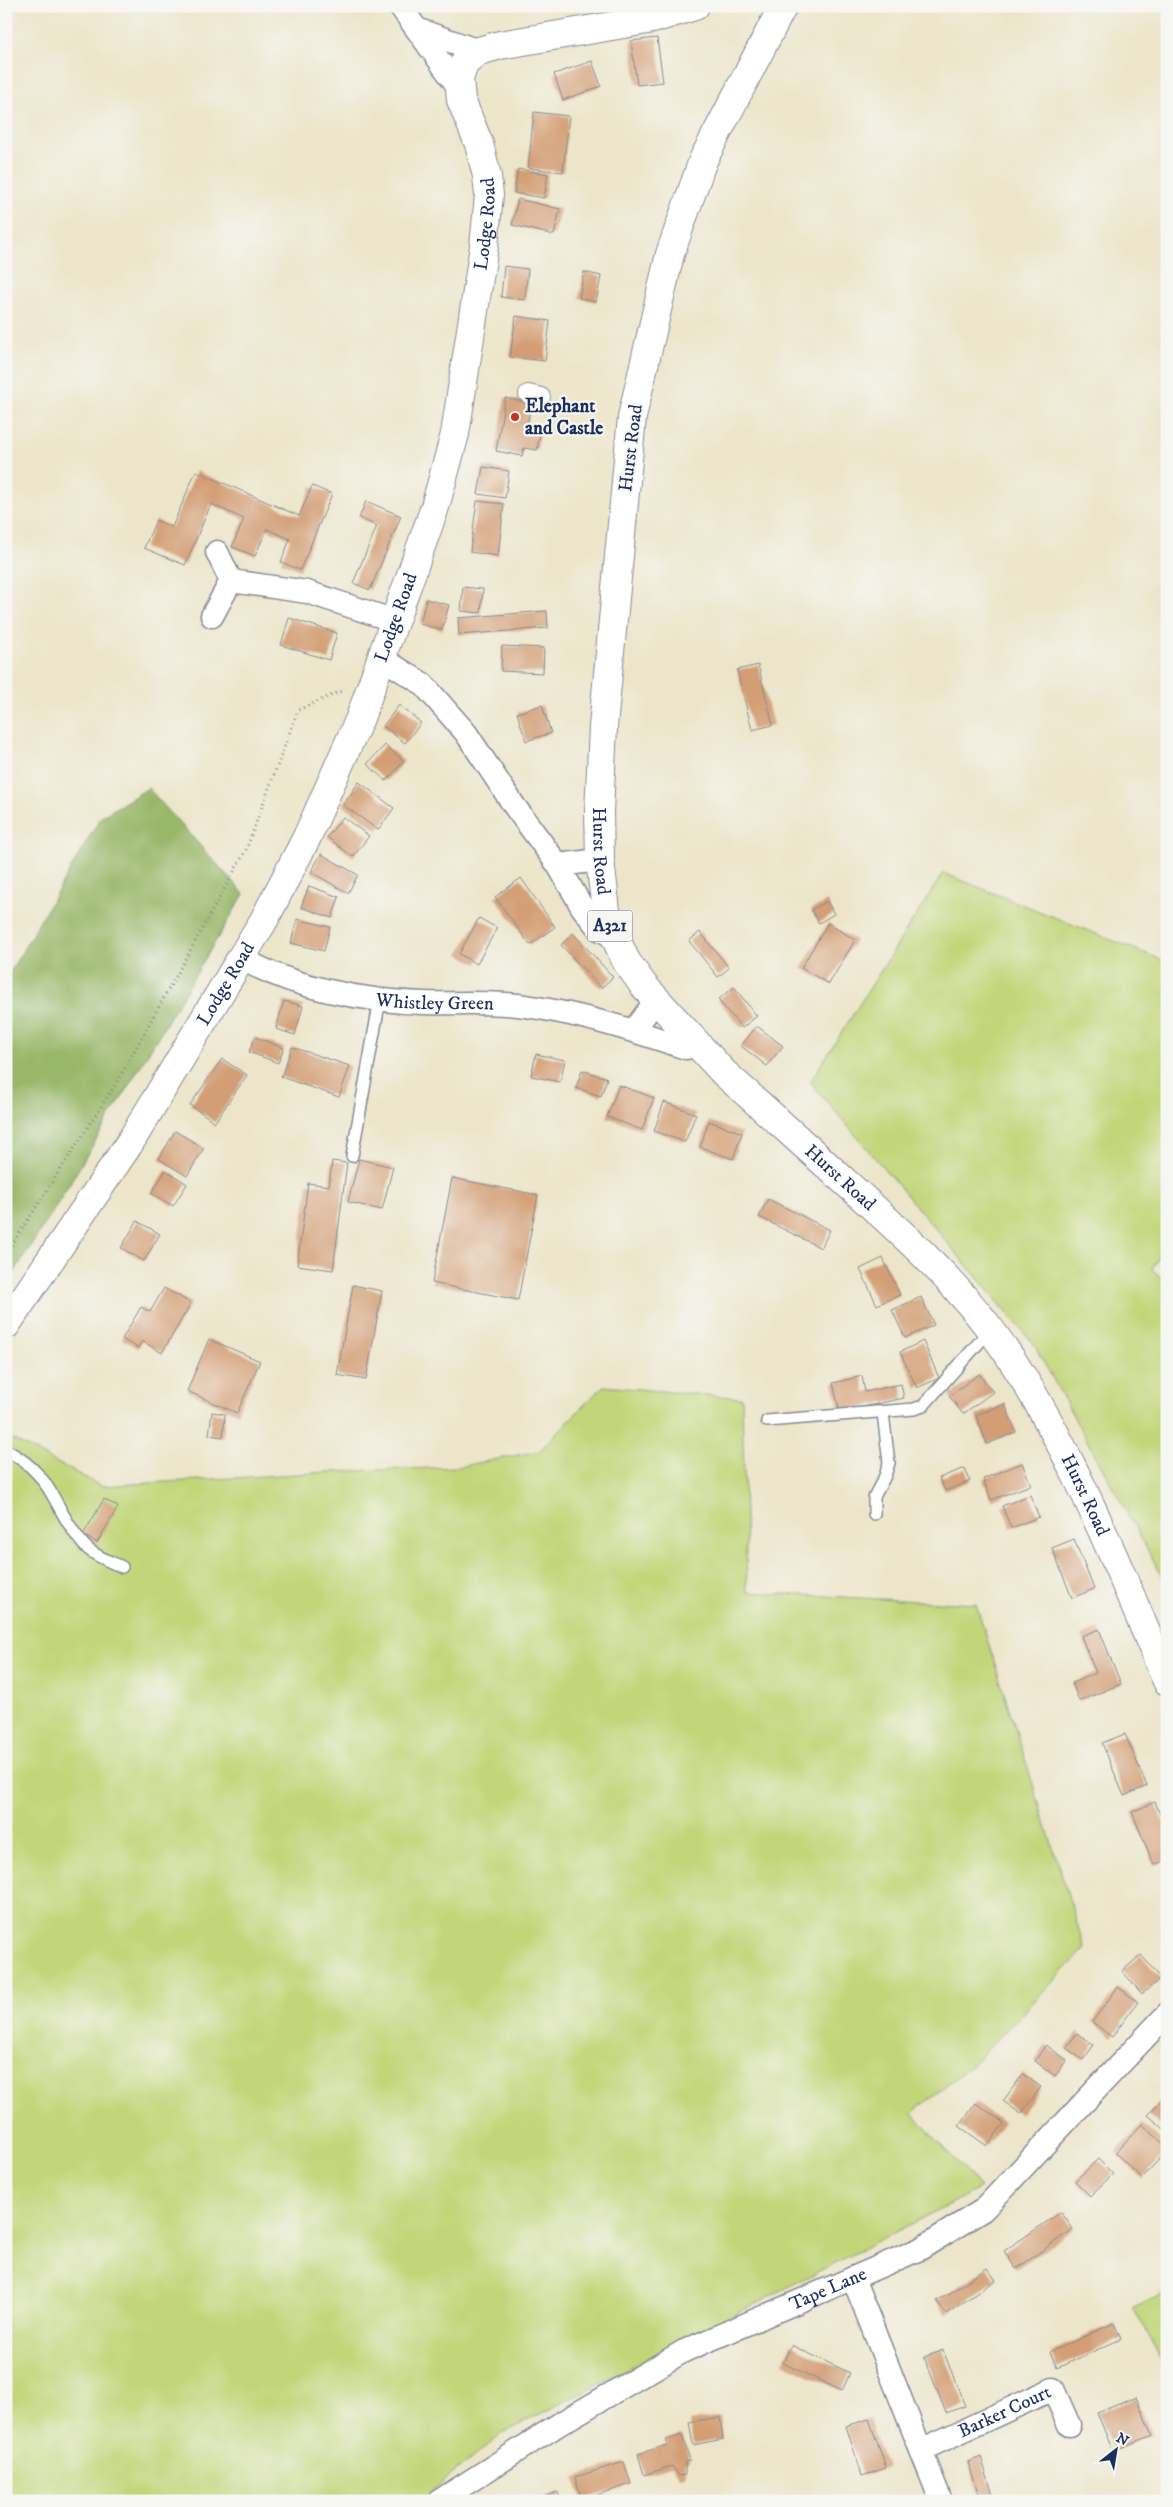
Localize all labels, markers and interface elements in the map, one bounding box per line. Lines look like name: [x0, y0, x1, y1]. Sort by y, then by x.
street label: Lodge Road: [469, 176, 500, 272]
place label: Elephant and Castle: [525, 395, 603, 440]
street label: Hurst Road: [614, 403, 648, 493]
marker: Elephant and Castle: [509, 411, 521, 423]
street label: Lodge Road: [369, 569, 422, 665]
street label: Hurst Road: [587, 807, 616, 897]
road number: A321: [588, 910, 632, 941]
street label: Lodge Road: [192, 937, 260, 1029]
street label: Whistley Green: [374, 988, 494, 1015]
street label: Hurst Road: [800, 1140, 881, 1216]
street label: Hurst Road: [1056, 1450, 1115, 1540]
street label: Tape Lane: [786, 2262, 870, 2316]
street label: Barker Court: [954, 2380, 1055, 2443]
north arrow: [1090, 2424, 1140, 2474]
text: N: [1113, 2429, 1132, 2451]

